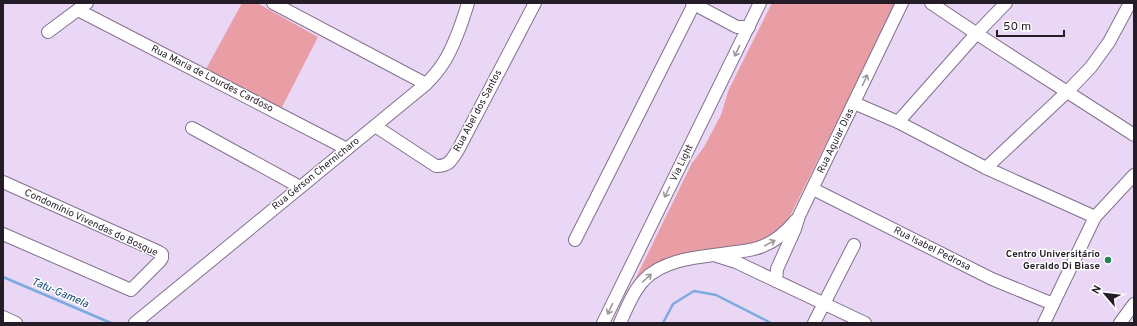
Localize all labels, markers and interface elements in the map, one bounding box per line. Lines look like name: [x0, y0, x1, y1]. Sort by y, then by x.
scale bar: [997, 12, 1064, 38]
text: 50 m: [1003, 19, 1031, 35]
street label: Rua Maria de Lourdes Cardoso: [149, 42, 276, 116]
one-way arrow: [733, 44, 740, 56]
street label: Rua Abel dos Santos: [451, 67, 505, 154]
one-way arrow: [862, 74, 869, 86]
street label: Rua Aguiar Dias: [815, 106, 858, 176]
street label: Rua Gérson Chernicharo: [270, 134, 363, 213]
street label: Via Light: [667, 142, 697, 184]
street label: Condomínio Vivendas do Bosque: [22, 186, 160, 260]
one-way arrow: [663, 186, 671, 198]
street label: Rua Isabel Pedrosa: [891, 224, 973, 274]
one-way arrow: [764, 238, 776, 246]
place label: Centro Universitário Geraldo Di Biase: [1006, 248, 1100, 273]
marker: Centro Universitário Geraldo Di Biase: [1103, 255, 1113, 265]
one-way arrow: [642, 273, 652, 283]
north arrow: [1085, 274, 1125, 314]
water label: Tatu-Gamela: [29, 275, 91, 311]
text: N: [1089, 283, 1105, 297]
one-way arrow: [606, 303, 613, 315]

